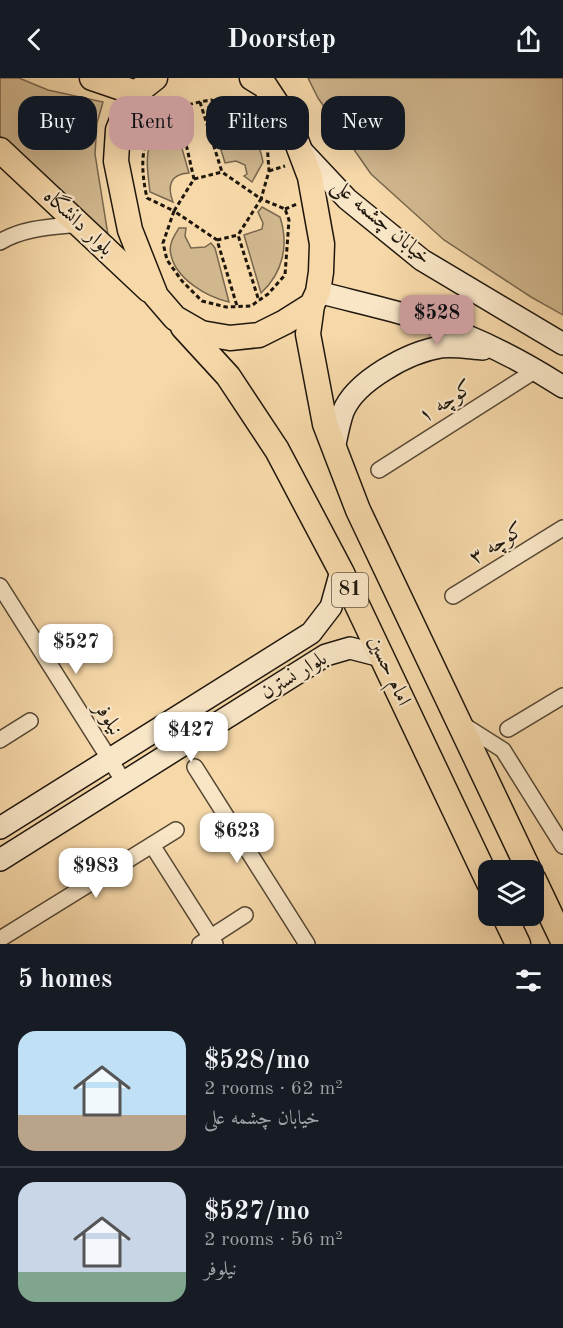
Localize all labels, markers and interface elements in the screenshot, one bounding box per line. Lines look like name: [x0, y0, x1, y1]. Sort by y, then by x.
icon: back: [18, 23, 51, 56]
icon: share: [512, 23, 545, 56]
text: Doorstep: [227, 26, 336, 53]
chip: Buy: [18, 96, 97, 150]
chip: Rent: [109, 96, 194, 150]
chip: Filters: [206, 96, 309, 150]
chip: New: [321, 96, 405, 150]
street label: خیابان چشمه علی: [325, 175, 434, 272]
street label: بلوار دانشگاه: [39, 183, 120, 261]
pin: $528: [401, 295, 473, 346]
text: $528: [414, 304, 460, 324]
street label: کوچه ۱: [415, 377, 478, 429]
street label: کوچه ۳: [466, 519, 529, 570]
road number: 81: [332, 573, 368, 607]
pin: $527: [40, 624, 112, 675]
text: $527: [53, 633, 99, 653]
street label: امام حسین: [358, 633, 414, 712]
street label: بلوار نسترن: [257, 648, 331, 705]
street label: نیلوفر: [88, 697, 126, 740]
pin: $427: [155, 712, 227, 763]
text: $427: [168, 721, 214, 741]
pin: $623: [201, 813, 273, 864]
text: $623: [214, 822, 260, 842]
pin: $983: [60, 848, 132, 899]
text: $983: [73, 857, 119, 877]
map controls: [478, 860, 544, 926]
button: layers: [478, 860, 544, 926]
icon: filters: [512, 964, 545, 997]
text: 5 homes: [18, 967, 112, 993]
text: $528/mo: [204, 1048, 310, 1074]
icon: home: [66, 1055, 138, 1127]
text: 2 rooms · 62 m²: [204, 1079, 343, 1099]
text: خیابان چشمه علی: [204, 1109, 320, 1129]
text: $527/mo: [204, 1199, 310, 1225]
icon: home: [66, 1206, 138, 1278]
text: 2 rooms · 56 m²: [204, 1230, 343, 1250]
text: نیلوفر: [204, 1260, 237, 1280]

